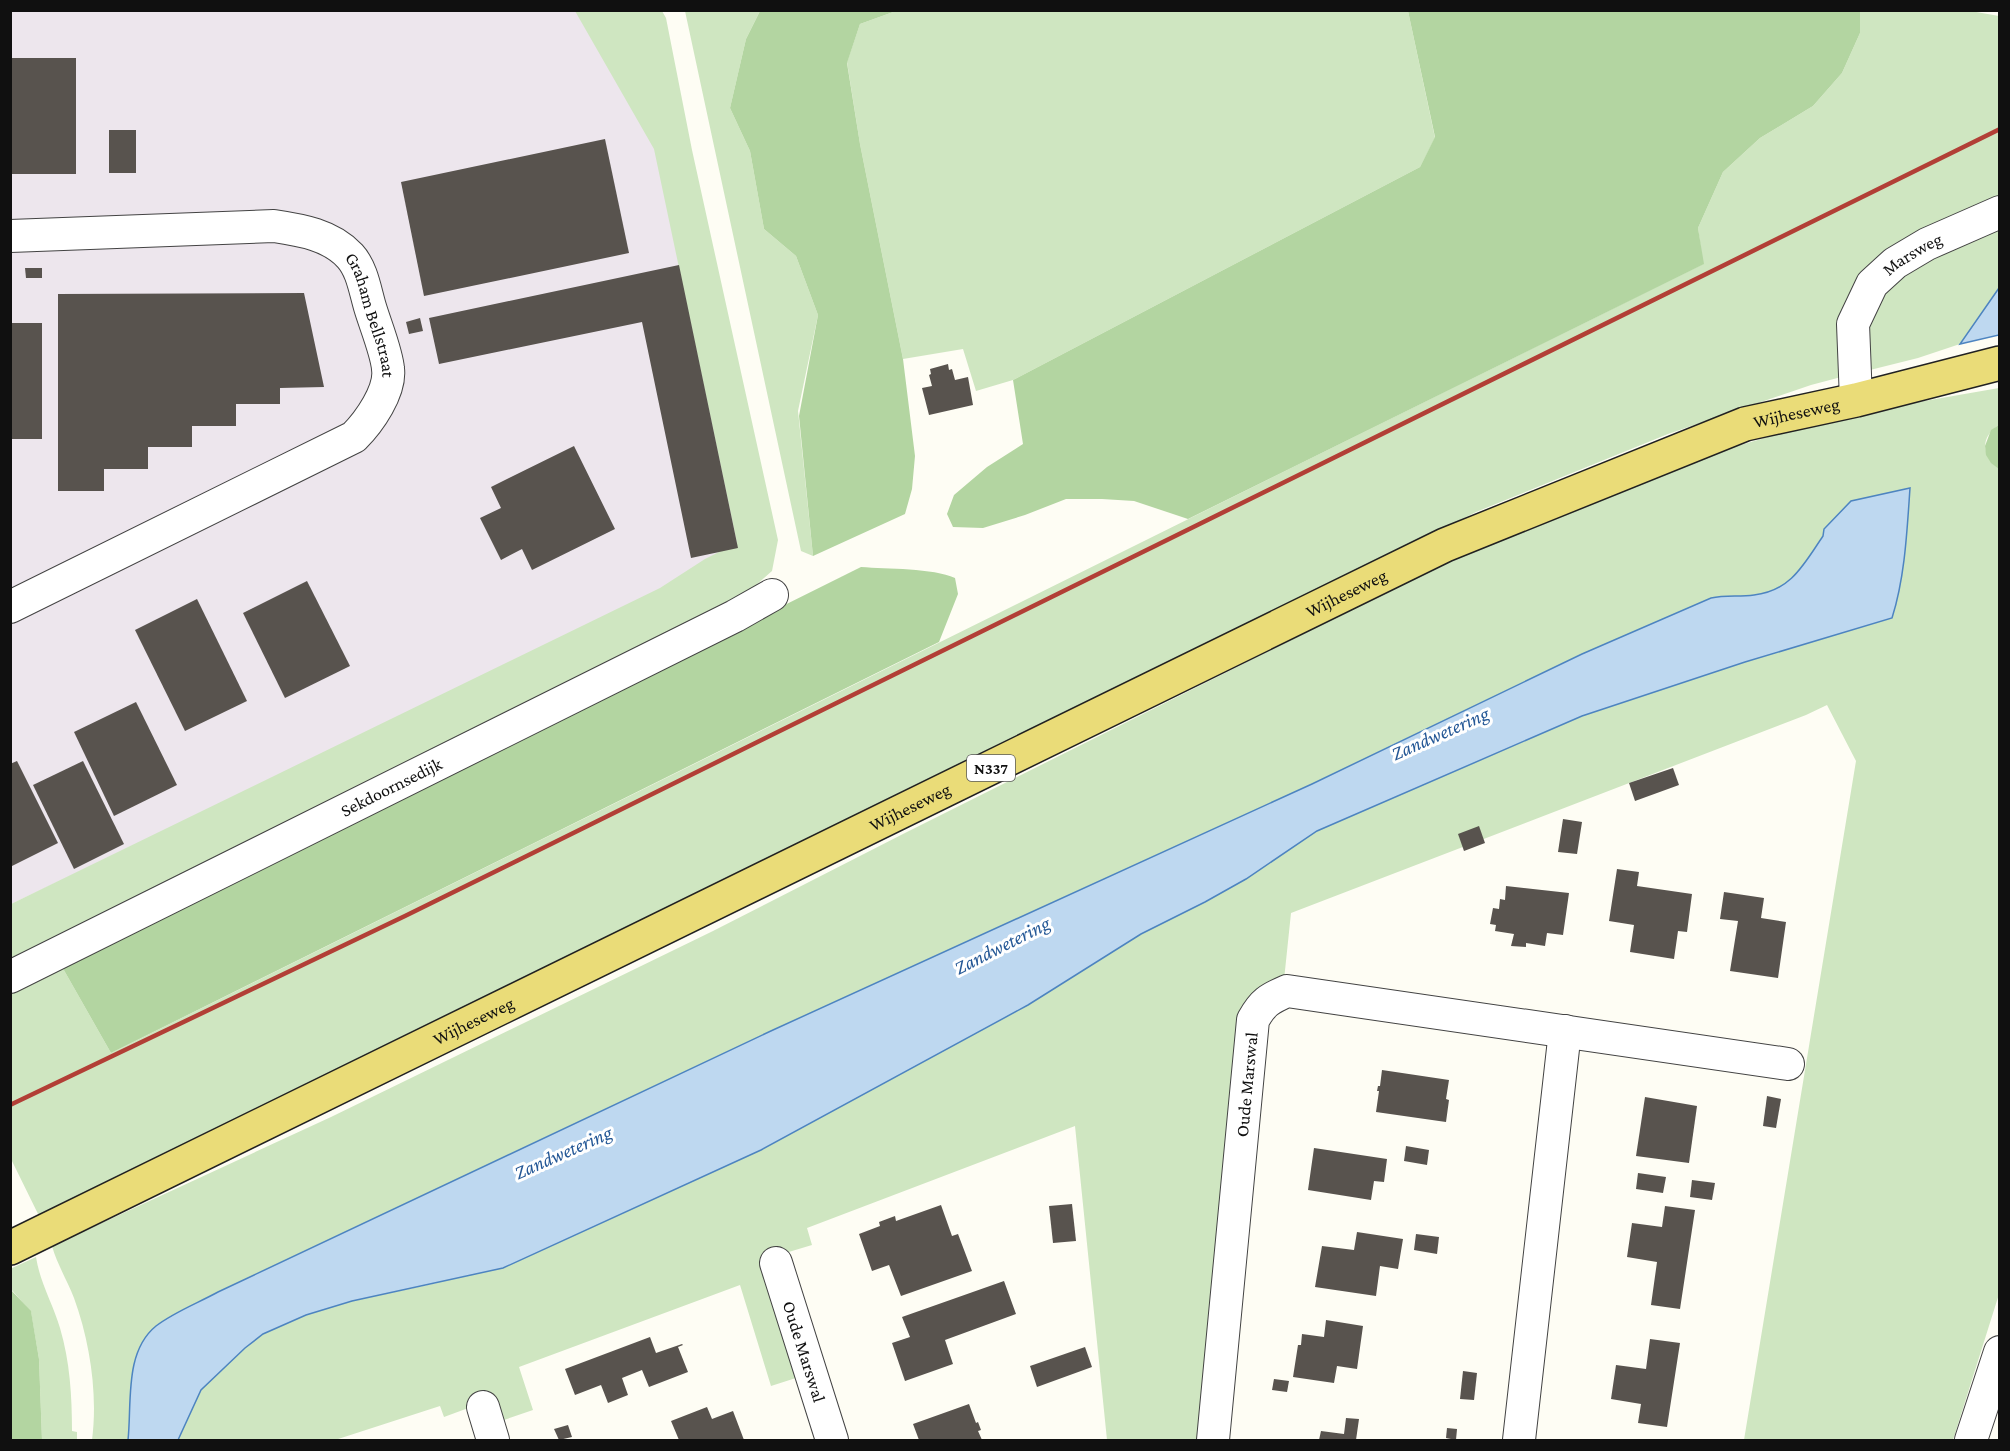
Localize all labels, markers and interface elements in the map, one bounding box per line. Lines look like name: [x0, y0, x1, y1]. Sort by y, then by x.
street label: Marsweg: [1878, 229, 1945, 280]
street label: Graham Bellstraat: [341, 248, 398, 379]
street label: Wijheseweg: [1751, 394, 1842, 432]
street label: Wijheseweg: [1302, 565, 1390, 622]
water label: Zandwetering: [1388, 701, 1494, 765]
street label: Sekdoornsedijk: [337, 753, 446, 821]
road number: N337: [967, 755, 1015, 781]
street label: Wijheseweg: [866, 779, 954, 835]
water label: Zandwetering: [950, 911, 1055, 979]
street label: Wijheseweg: [430, 993, 517, 1049]
street label: Oude Marswal: [1232, 1031, 1262, 1138]
water label: Zandwetering: [511, 1120, 617, 1184]
street label: Oude Marswal: [779, 1299, 830, 1405]

